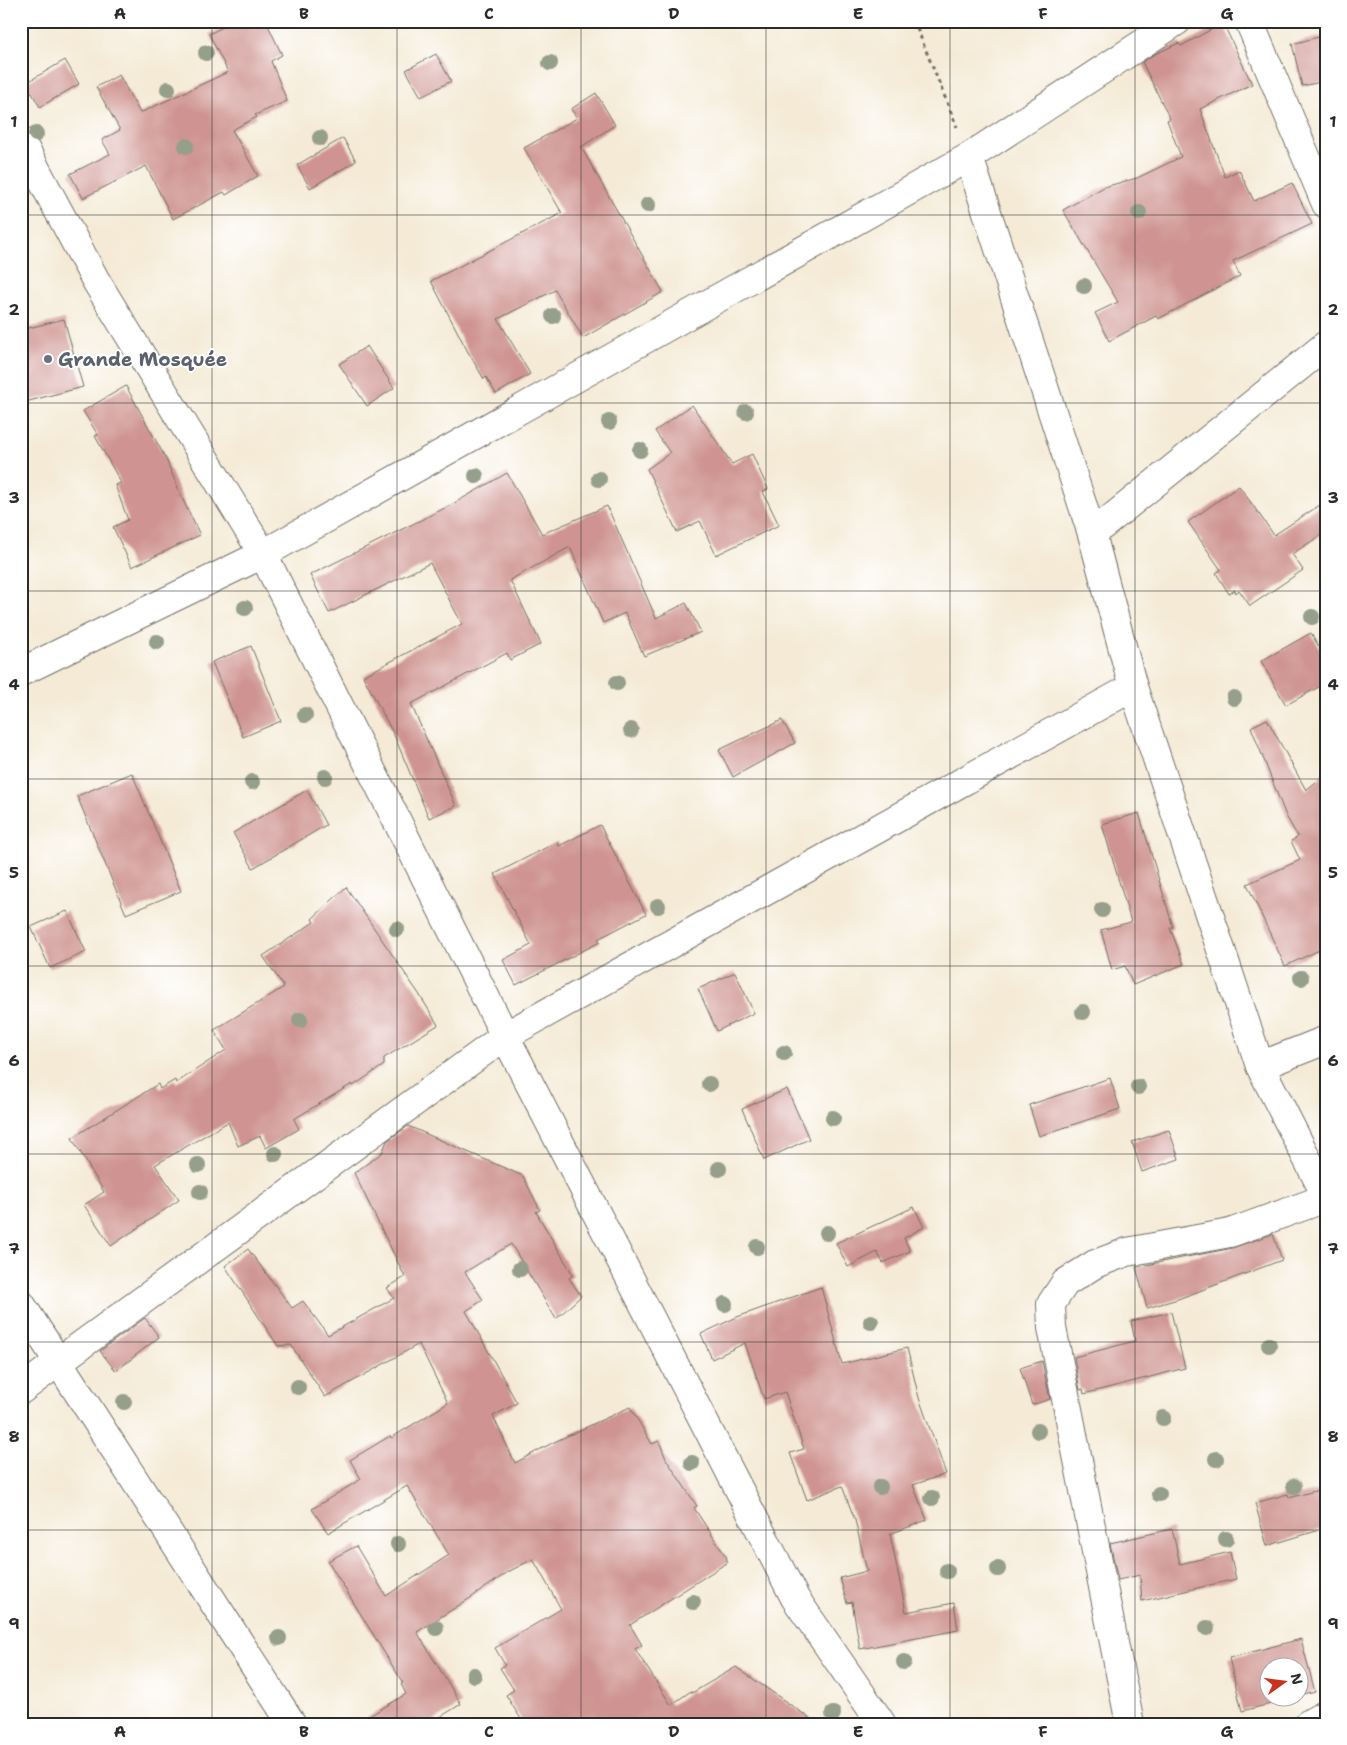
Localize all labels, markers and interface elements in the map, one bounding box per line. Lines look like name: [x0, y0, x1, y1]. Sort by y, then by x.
text: A: [114, 3, 126, 24]
text: B: [299, 3, 309, 24]
text: C: [484, 3, 494, 24]
text: D: [668, 3, 680, 24]
text: E: [853, 3, 863, 24]
text: F: [1038, 3, 1048, 24]
text: G: [1221, 3, 1234, 24]
text: 1: [10, 111, 18, 132]
text: 1: [1329, 111, 1337, 132]
text: 2: [8, 299, 20, 320]
text: 2: [1327, 299, 1339, 320]
place label: Grande Mosquée: [58, 347, 227, 372]
marker: Grande Mosquée: [42, 353, 54, 365]
text: 3: [8, 487, 20, 508]
text: 3: [1327, 487, 1339, 508]
text: 4: [8, 674, 20, 695]
text: 4: [1327, 674, 1339, 695]
text: 5: [9, 862, 19, 883]
text: 5: [1328, 862, 1338, 883]
text: 6: [8, 1050, 20, 1071]
text: 6: [1327, 1050, 1339, 1071]
text: 7: [8, 1238, 20, 1259]
text: 7: [1327, 1238, 1339, 1259]
text: 8: [8, 1426, 20, 1447]
text: 8: [1327, 1426, 1339, 1447]
text: 9: [8, 1613, 20, 1634]
text: 9: [1327, 1613, 1339, 1634]
north arrow: [1260, 1658, 1310, 1708]
text: N: [1287, 1671, 1307, 1686]
text: A: [114, 1721, 126, 1742]
text: B: [299, 1721, 309, 1742]
text: C: [484, 1721, 494, 1742]
text: D: [668, 1721, 680, 1742]
text: E: [853, 1721, 863, 1742]
text: F: [1038, 1721, 1048, 1742]
text: G: [1221, 1721, 1234, 1742]

